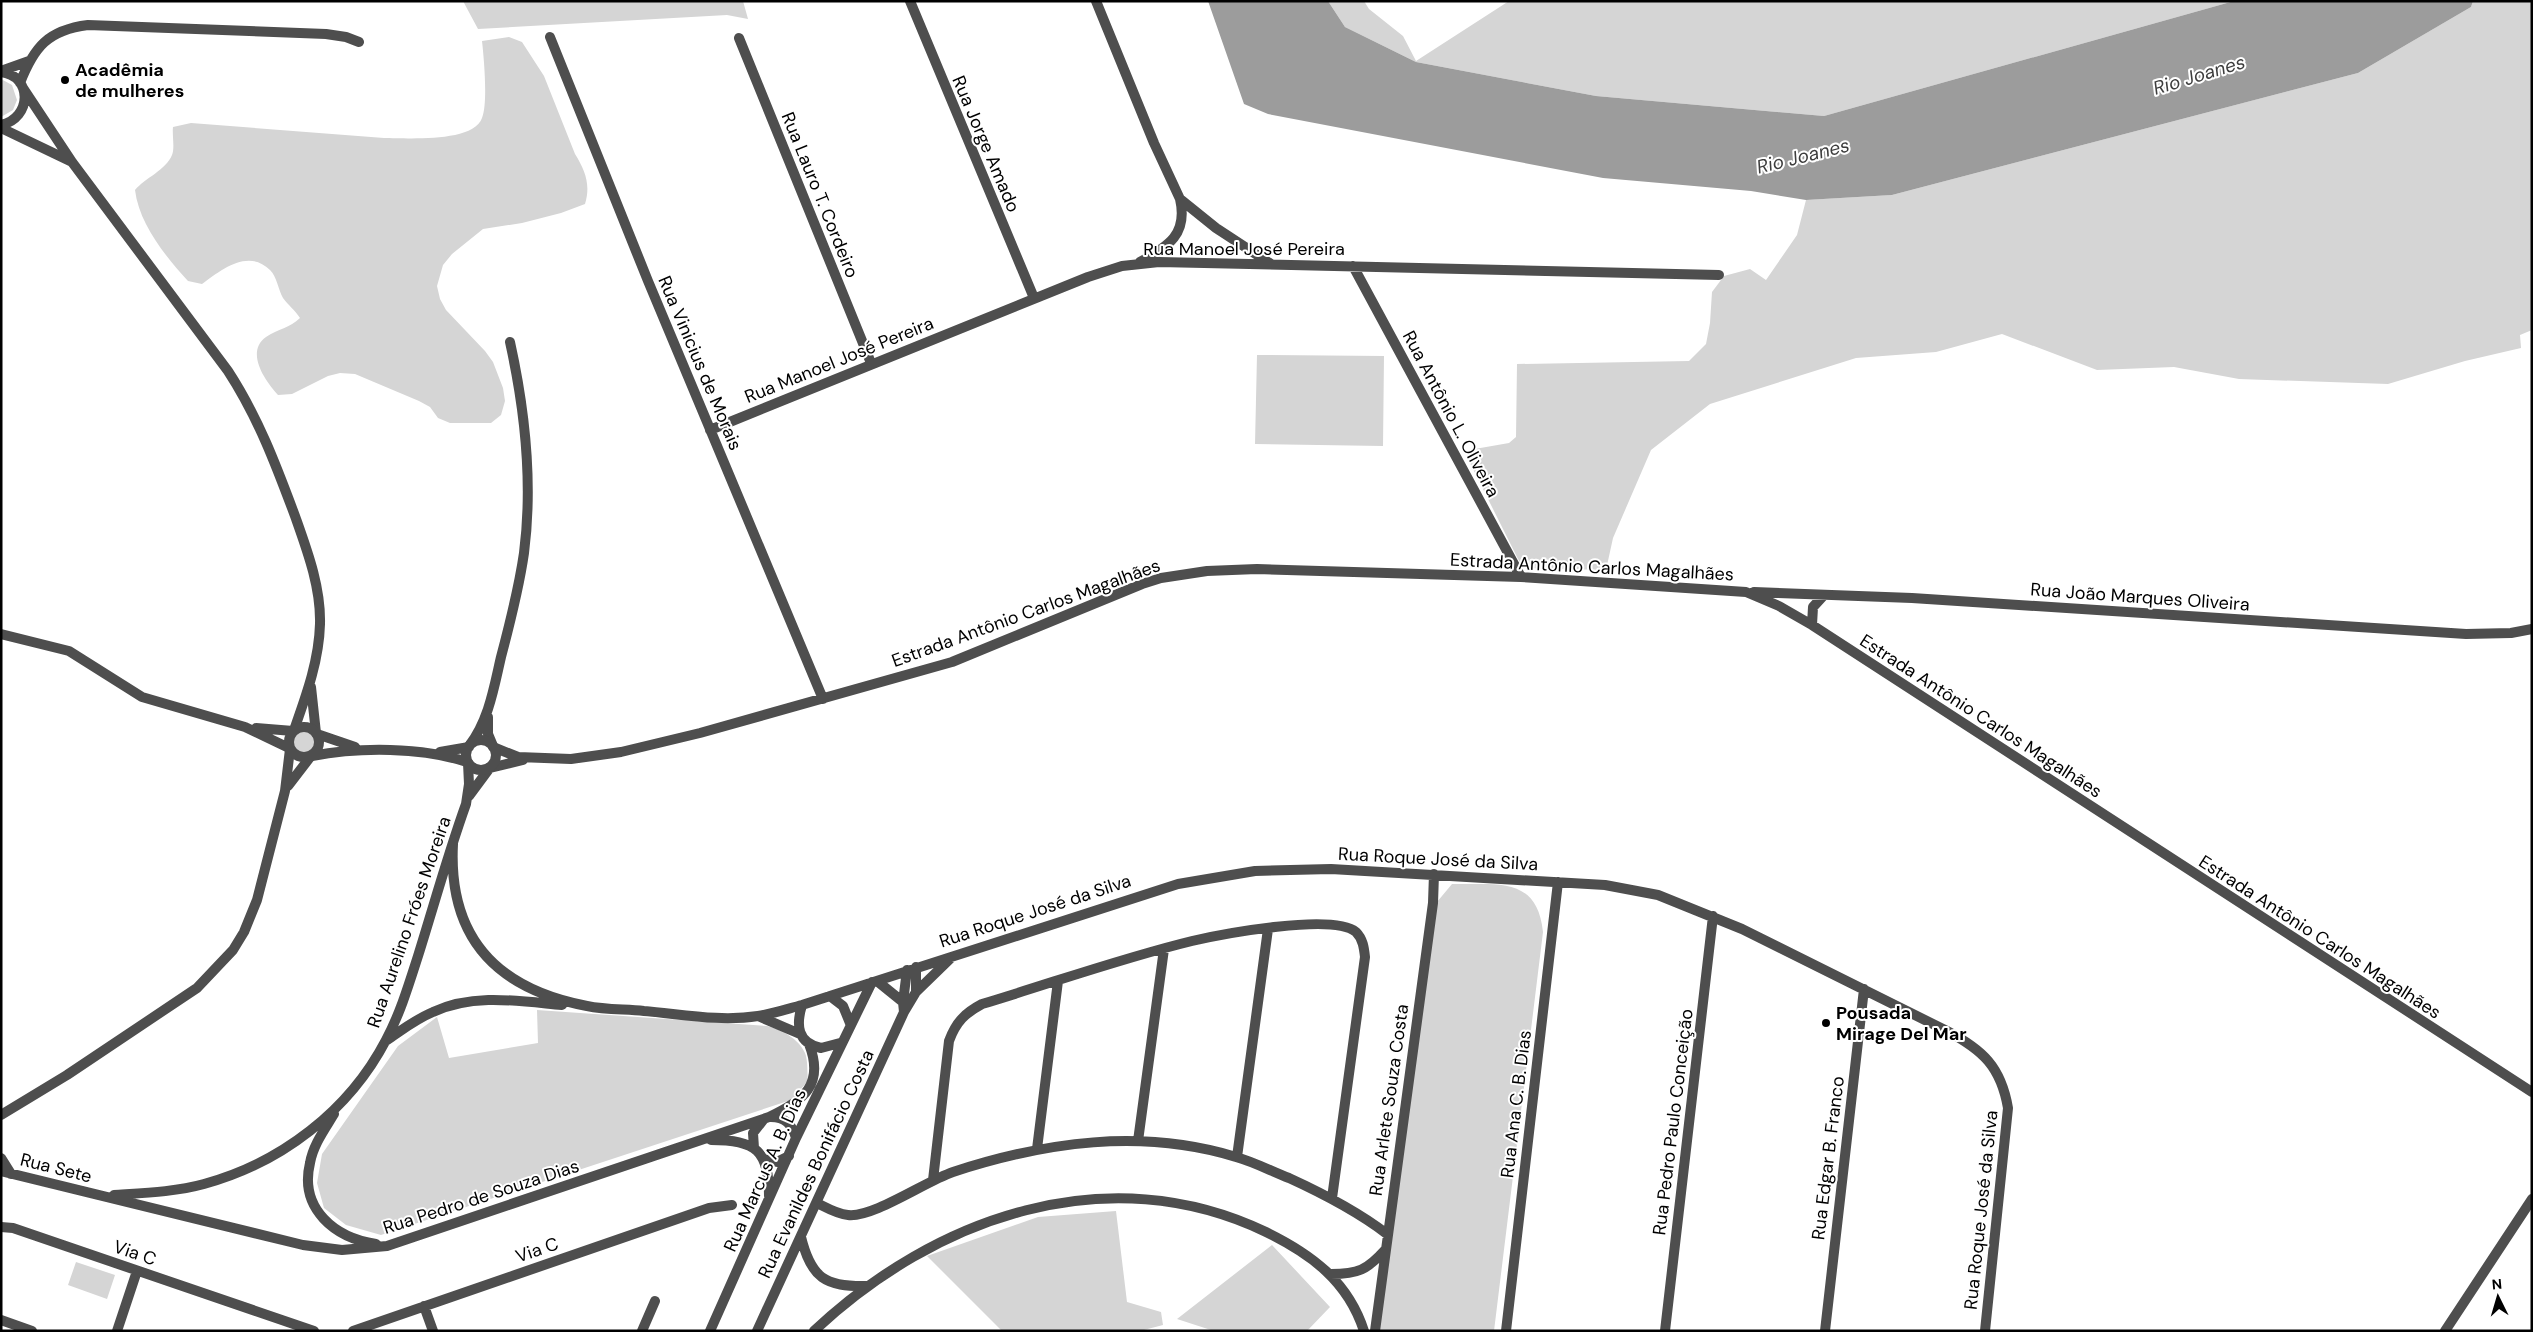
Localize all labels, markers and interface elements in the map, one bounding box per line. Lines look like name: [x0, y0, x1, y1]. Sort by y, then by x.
water label: Rio Joanes: [2150, 49, 2248, 101]
place label: Acadêmia de mulheres: [75, 58, 184, 103]
street label: Rua Jorge Amado: [946, 72, 1026, 216]
marker: Acadêmia de mulheres: [59, 74, 71, 86]
street label: Rua Lauro T. Cordeiro: [776, 109, 864, 281]
water label: Rio Joanes: [1754, 132, 1852, 180]
street label: Rua Manoel José Pereira: [1143, 237, 1345, 261]
street label: Rua Vinicius de Morais: [652, 272, 748, 454]
street label: Rua Manoel José Pereira: [741, 311, 937, 409]
street label: Rua Antônio L. Oliveira: [1397, 326, 1505, 502]
street label: Estrada Antônio Carlos Magalhães: [1450, 548, 1734, 586]
street label: Estrada Antônio Carlos Magalhães: [888, 553, 1164, 673]
street label: Rua João Marques Oliveira: [2030, 577, 2250, 617]
street label: Estrada Antônio Carlos Magalhães: [1855, 629, 2107, 803]
street label: Rua Aurelino Fróes Moreira: [361, 813, 457, 1031]
street label: Rua Roque José da Silva: [1337, 842, 1539, 876]
street label: Estrada Antônio Carlos Magalhães: [2194, 850, 2446, 1024]
street label: Rua Roque José da Silva: [936, 869, 1134, 953]
place label: Pousada Mirage Del Mar: [1836, 1001, 1967, 1046]
street label: Rua Arlete Souza Costa: [1364, 1003, 1414, 1197]
street label: Rua Pedro Paulo Conceição: [1647, 1007, 1699, 1237]
marker: Pousada Mirage Del Mar: [1820, 1017, 1832, 1029]
street label: Rua Ana C. B. Dias: [1495, 1029, 1537, 1179]
street label: Rua Evanildes Bonifácio Costa: [752, 1046, 880, 1282]
street label: Rua Edgar B. Franco: [1806, 1075, 1850, 1241]
street label: Rua Marcus A. B. Dias: [718, 1085, 812, 1255]
street label: Rua Roque José da Silva: [1959, 1109, 2003, 1311]
street label: Rua Sete: [18, 1148, 94, 1188]
street label: Rua Pedro de Souza Dias: [380, 1154, 582, 1240]
street label: Via C: [512, 1231, 562, 1268]
street label: Via C: [110, 1235, 160, 1272]
north arrow: [2473, 1272, 2523, 1322]
text: N: [2491, 1275, 2503, 1293]

